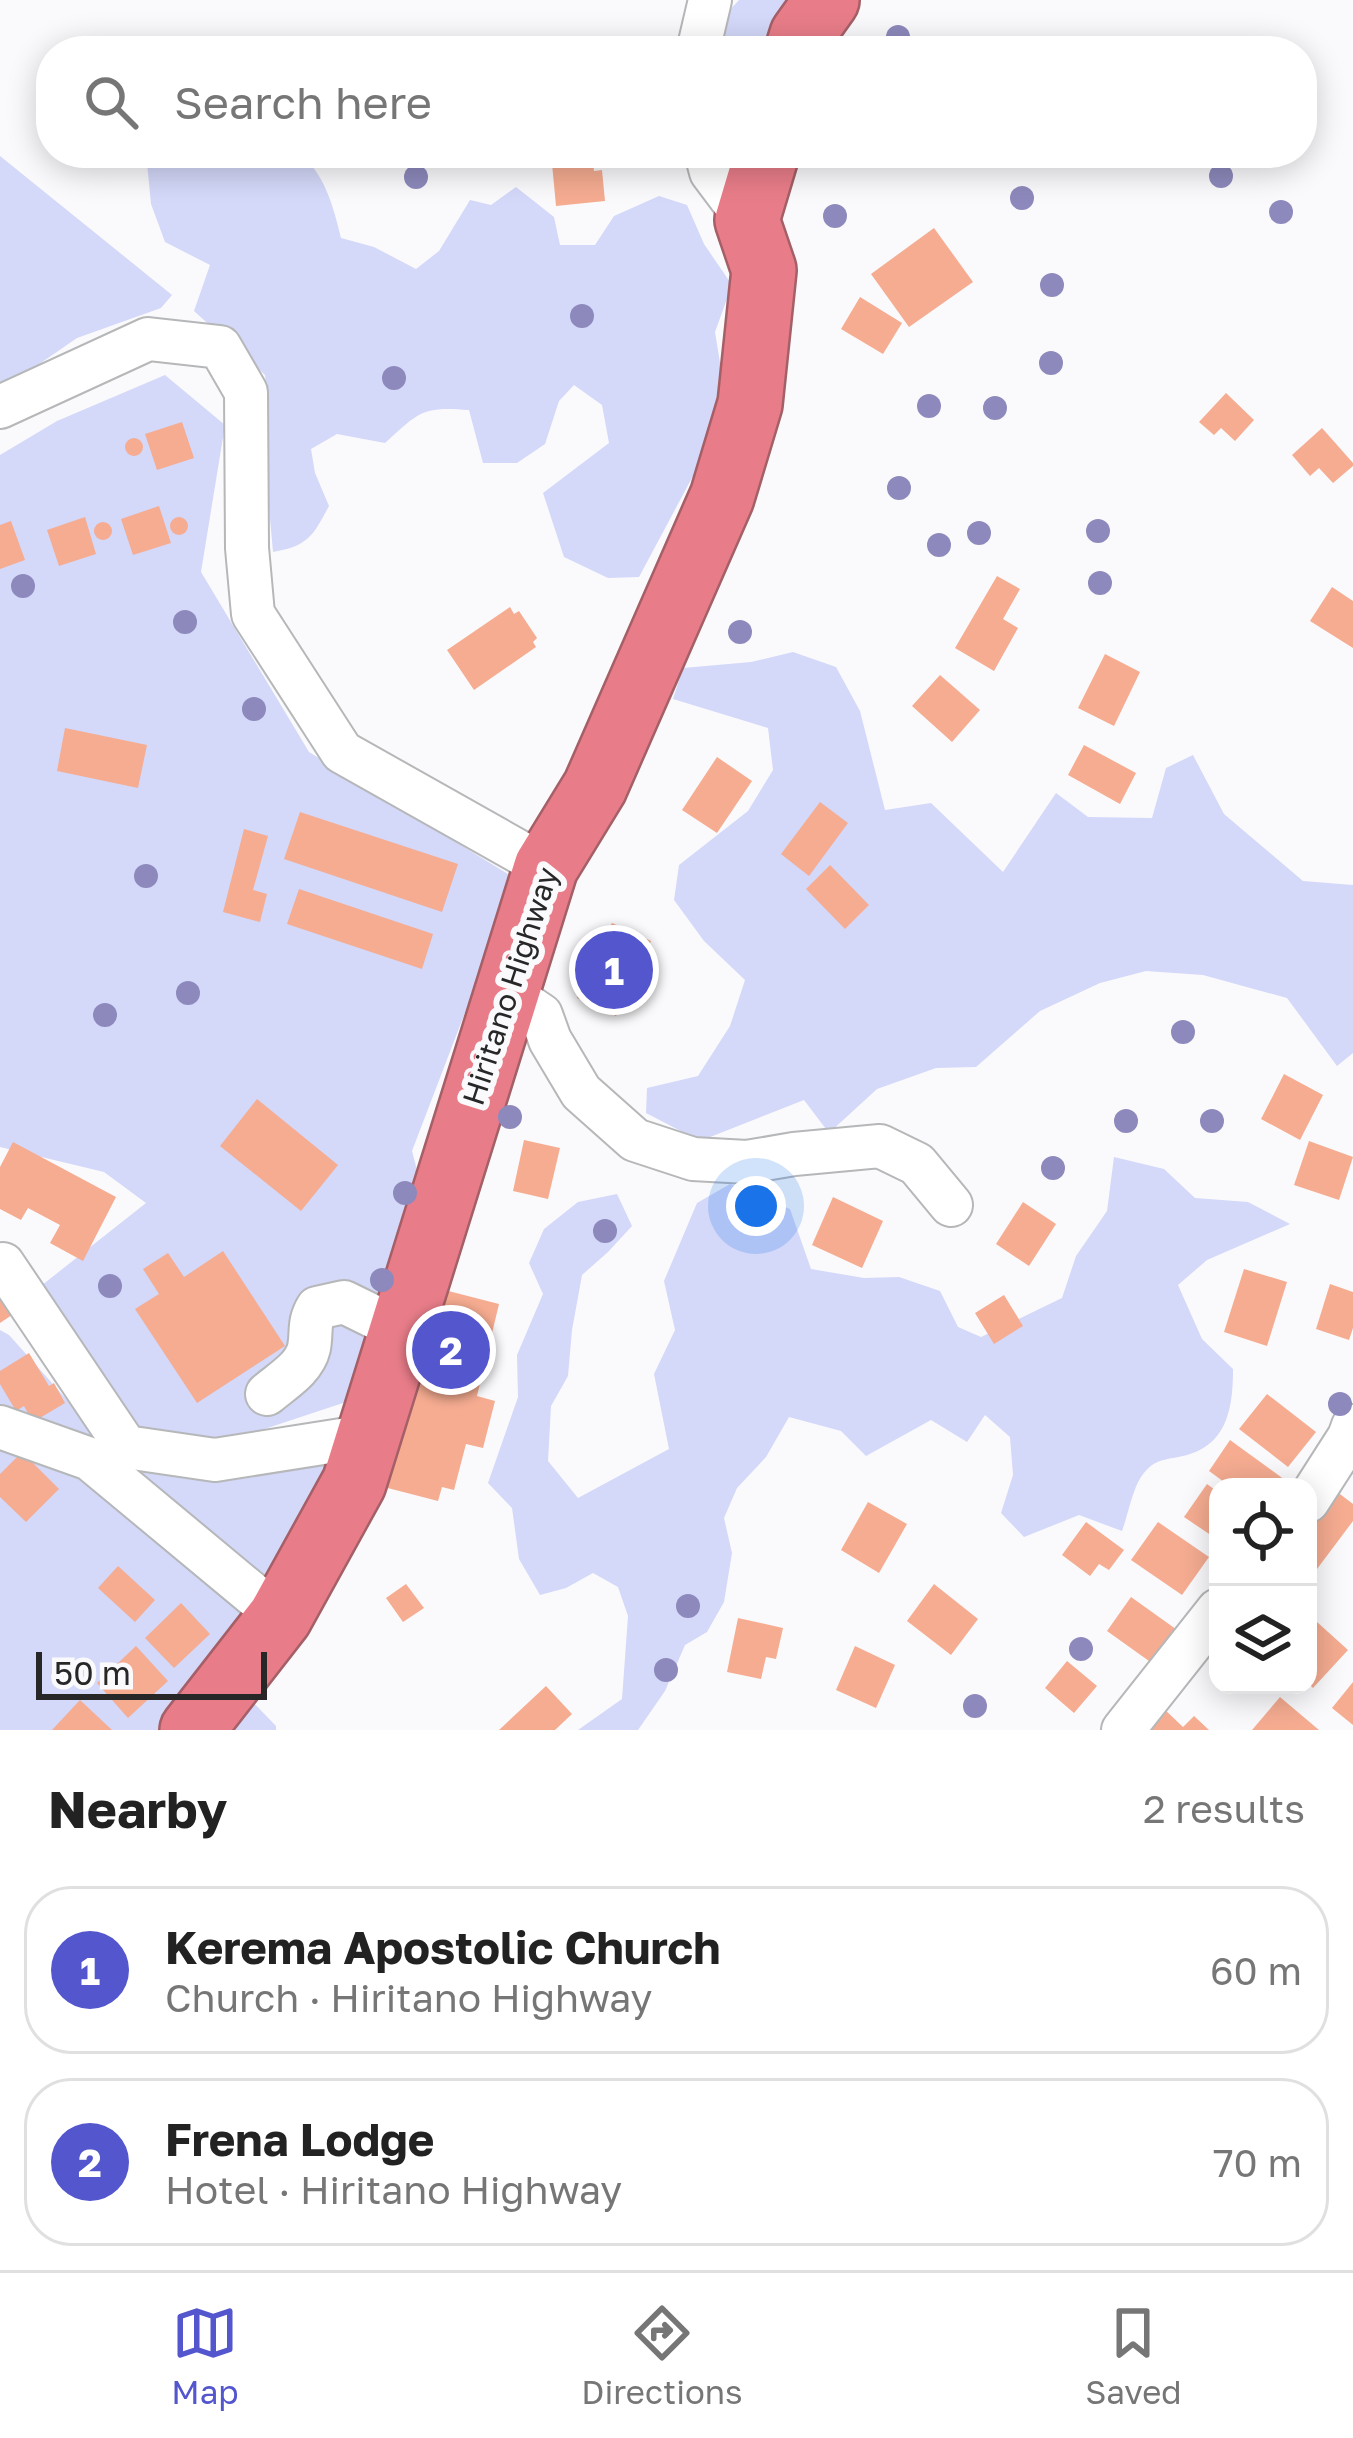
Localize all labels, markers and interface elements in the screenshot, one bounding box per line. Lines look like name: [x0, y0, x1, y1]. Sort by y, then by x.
search box: [36, 36, 1317, 168]
icon: search: [78, 69, 144, 135]
text: Search here: [174, 75, 432, 129]
street label: Hiritano Highway: [455, 862, 565, 1109]
pin: 1: [575, 925, 653, 1015]
your location: [726, 1176, 786, 1236]
pin: 2: [412, 1305, 490, 1395]
map controls: [1209, 1478, 1317, 1694]
button: locate: [1209, 1478, 1317, 1586]
button: layers: [1209, 1586, 1317, 1694]
scale bar: [36, 1646, 267, 1699]
text: 50 m: [54, 1653, 131, 1692]
text: Nearby: [48, 1778, 227, 1839]
text: 2 results: [1143, 1785, 1305, 1832]
text: Kerema Apostolic Church: [165, 1920, 720, 1974]
text: 1: [80, 1947, 100, 1994]
text: 60 m: [1210, 1947, 1302, 1994]
text: Church · Hiritano Highway: [165, 1974, 652, 2021]
text: Frena Lodge: [165, 2112, 434, 2166]
text: 2: [78, 2139, 102, 2186]
text: 70 m: [1213, 2139, 1302, 2186]
text: Hotel · Hiritano Highway: [165, 2166, 622, 2213]
tab: Map: [171, 2300, 239, 2411]
tab: Directions: [581, 2300, 743, 2411]
tab: Saved: [1085, 2300, 1182, 2411]

